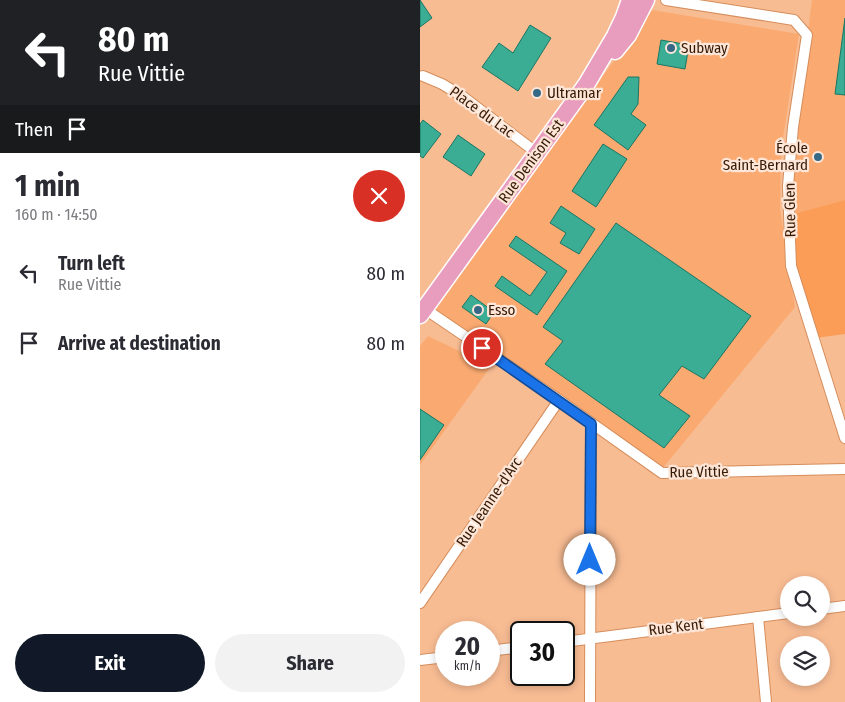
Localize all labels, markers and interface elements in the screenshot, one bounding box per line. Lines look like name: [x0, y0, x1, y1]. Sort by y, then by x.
text: 80 m: [98, 18, 170, 60]
icon: left: [15, 20, 80, 85]
place label: Subway: [681, 39, 728, 57]
marker: Subway: [665, 42, 677, 54]
text: Rue Vittie: [98, 60, 185, 87]
street label: Place du Lac: [446, 82, 518, 142]
place label: Ultramar: [547, 84, 602, 102]
marker: Ultramar: [531, 87, 543, 99]
icon: arrive: [63, 115, 91, 143]
street label: Rue Denison Est: [495, 116, 567, 206]
text: Then: [15, 118, 53, 141]
place label: École Saint-Bernard: [723, 139, 808, 174]
marker: École Saint-Bernard: [812, 151, 824, 163]
text: 1 min: [15, 168, 80, 204]
button: close: [353, 170, 405, 222]
street label: Rue Glen: [781, 182, 799, 238]
text: 160 m · 14:50: [15, 205, 98, 224]
text: Turn left: [58, 252, 125, 275]
icon: left: [15, 259, 43, 287]
text: 80 m: [367, 262, 405, 285]
text: Rue Vittie: [58, 275, 121, 294]
place label: Esso: [488, 301, 516, 319]
marker: Esso: [472, 304, 484, 316]
pin: [461, 327, 503, 369]
icon: arrive: [15, 329, 43, 357]
text: Arrive at destination: [58, 332, 221, 355]
text: 80 m: [367, 332, 405, 355]
icon: arrive: [468, 334, 496, 362]
street label: Rue Jeanne-d'Arc: [452, 453, 526, 550]
street label: Rue Vittie: [669, 462, 729, 482]
position arrow: [563, 533, 615, 585]
map controls: [780, 576, 830, 686]
button: search: [780, 576, 830, 626]
street label: Rue Kent: [648, 615, 704, 639]
speed limit sign: 30: [510, 621, 575, 686]
text: 20: [455, 632, 480, 662]
button: Exit: [15, 634, 205, 692]
button: Share: [215, 634, 405, 692]
button: layers: [780, 636, 830, 686]
text: km/h: [454, 659, 481, 673]

